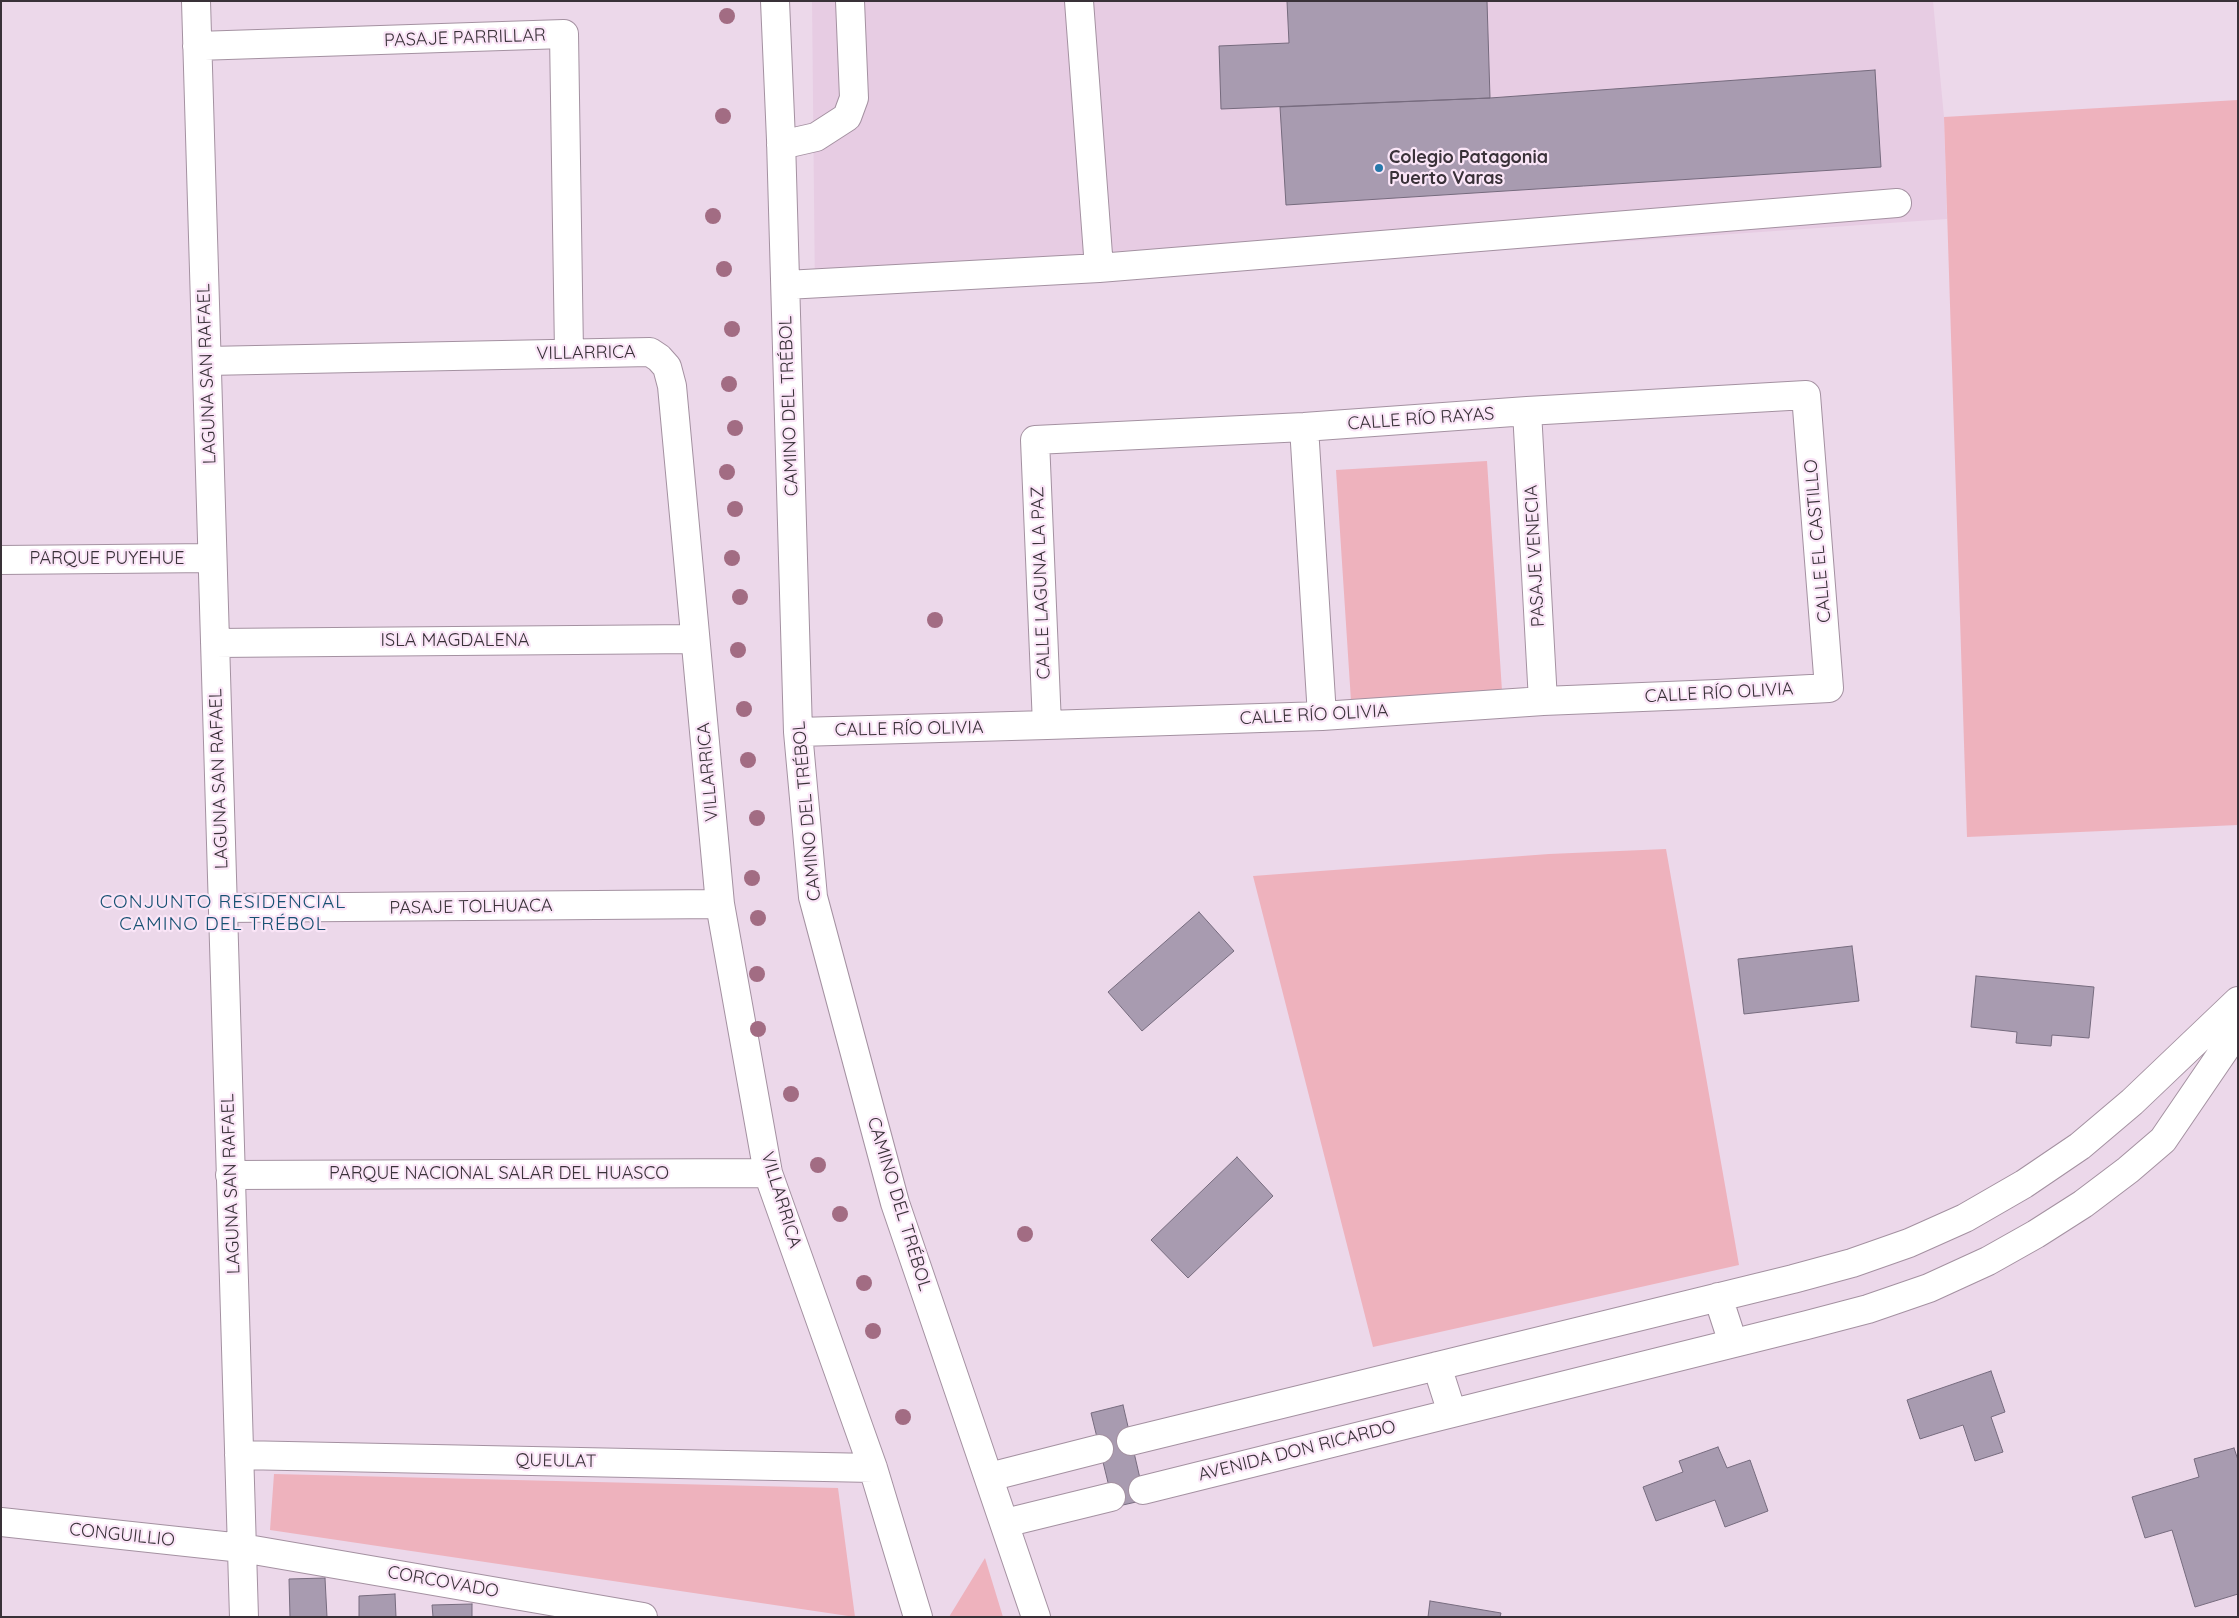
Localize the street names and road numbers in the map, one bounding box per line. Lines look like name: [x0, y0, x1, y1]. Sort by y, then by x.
street label: PASAJE PARRILLAR: [384, 24, 546, 52]
street label: LAGUNA SAN RAFAEL: [193, 283, 221, 465]
street label: CAMINO DEL TRÉBOL: [775, 315, 803, 497]
street label: VILLARRICA: [536, 341, 636, 365]
street label: CALLE RÍO RAYAS: [1347, 403, 1495, 435]
street label: CALLE EL CASTILLO: [1800, 458, 1836, 624]
street label: PASAJE VENECIA: [1520, 484, 1550, 628]
street label: CALLE LAGUNA LA PAZ: [1027, 486, 1055, 680]
street label: PARQUE PUYEHUE: [29, 548, 185, 570]
street label: ISLA MAGDALENA: [381, 630, 529, 652]
street label: CALLE RÍO OLIVIA: [1644, 678, 1794, 708]
street label: LAGUNA SAN RAFAEL: [205, 688, 233, 870]
street label: CALLE RÍO OLIVIA: [1239, 700, 1389, 730]
street label: CALLE RÍO OLIVIA: [834, 717, 984, 741]
street label: CAMINO DEL TRÉBOL: [788, 720, 826, 902]
street label: VILLARRICA: [693, 722, 723, 822]
street label: PASAJE TOLHUACA: [389, 895, 553, 919]
street label: LAGUNA SAN RAFAEL: [217, 1093, 245, 1275]
street label: CAMINO DEL TRÉBOL: [862, 1115, 936, 1293]
street label: VILLARRICA: [756, 1149, 806, 1251]
street label: PARQUE NACIONAL SALAR DEL HUASCO: [329, 1163, 669, 1185]
street label: AVENIDA DON RICARDO: [1196, 1416, 1398, 1486]
street label: QUEULAT: [515, 1449, 597, 1473]
street label: CONGUILLIO: [68, 1519, 176, 1551]
street label: CORCOVADO: [386, 1562, 500, 1602]

